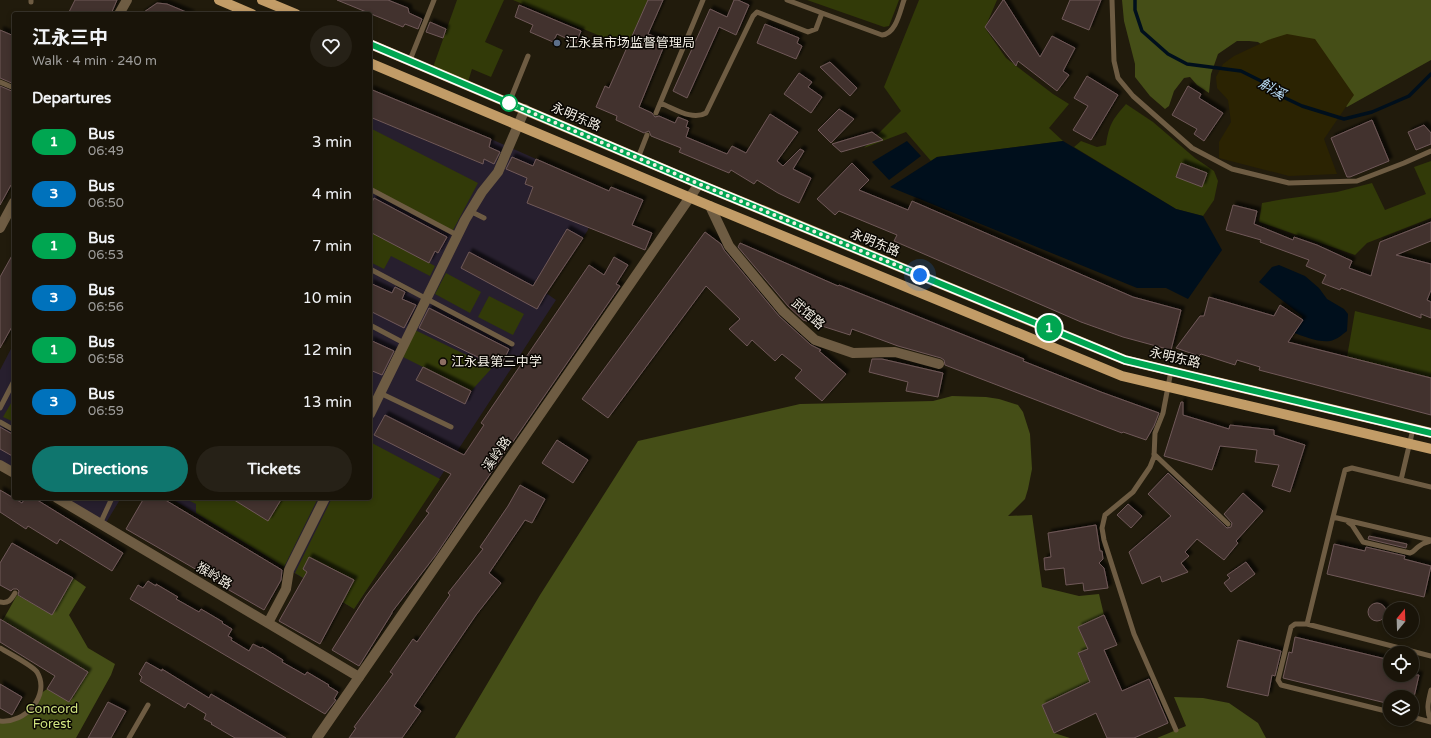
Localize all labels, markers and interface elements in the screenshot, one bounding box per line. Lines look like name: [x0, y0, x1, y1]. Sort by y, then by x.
button: heart: [310, 25, 352, 67]
text: 江永三中: [32, 27, 108, 49]
place label: 江永县市场监督管理局: [565, 35, 695, 51]
marker: 江永县市场监督管理局: [552, 38, 562, 48]
text: Walk · 4 min · 240 m: [32, 53, 157, 69]
water label: 斛溪: [1256, 75, 1290, 104]
text: Departures: [32, 89, 111, 107]
unlabelled marker: [500, 94, 518, 112]
street label: 永明东路: [549, 99, 603, 135]
text: Bus: [88, 125, 115, 143]
text: 1: [50, 133, 58, 150]
text: 3 min: [312, 133, 352, 151]
text: 06:49: [88, 143, 124, 159]
text: Bus: [88, 177, 115, 195]
text: 3: [50, 185, 58, 202]
text: 4 min: [312, 185, 352, 203]
text: 06:50: [88, 195, 124, 211]
street label: 永明东路: [848, 226, 902, 260]
text: Bus: [88, 229, 115, 247]
text: 1: [50, 237, 58, 254]
text: 7 min: [312, 237, 352, 255]
text: 06:53: [88, 247, 124, 263]
your location: [910, 265, 930, 285]
text: Bus: [88, 281, 115, 299]
text: 3: [50, 289, 58, 306]
text: 10 min: [303, 289, 352, 307]
street label: 武馆路: [788, 295, 828, 333]
text: 06:56: [88, 299, 124, 315]
line badge: 1: [1036, 315, 1062, 341]
text: 1: [1045, 319, 1053, 336]
text: Bus: [88, 333, 115, 351]
text: 1: [50, 341, 58, 358]
text: 12 min: [303, 341, 352, 359]
street label: 永明东路: [1148, 344, 1202, 372]
text: 06:58: [88, 351, 124, 367]
place label: 江永县第三中学: [451, 354, 542, 370]
marker: 江永县第三中学: [438, 357, 448, 367]
text: Bus: [88, 385, 115, 403]
text: 3: [50, 393, 58, 410]
text: 13 min: [303, 393, 352, 411]
text: 06:59: [88, 403, 124, 419]
street label: 溪岭路: [479, 433, 515, 475]
button: Directions: [32, 446, 188, 492]
button: Tickets: [196, 446, 352, 492]
street label: 猴岭路: [193, 559, 235, 593]
north arrow: [1383, 602, 1419, 638]
map controls: [1383, 602, 1419, 726]
button: locate: [1383, 646, 1419, 682]
button: layers: [1383, 690, 1419, 726]
park label: Concord Forest: [26, 701, 78, 732]

